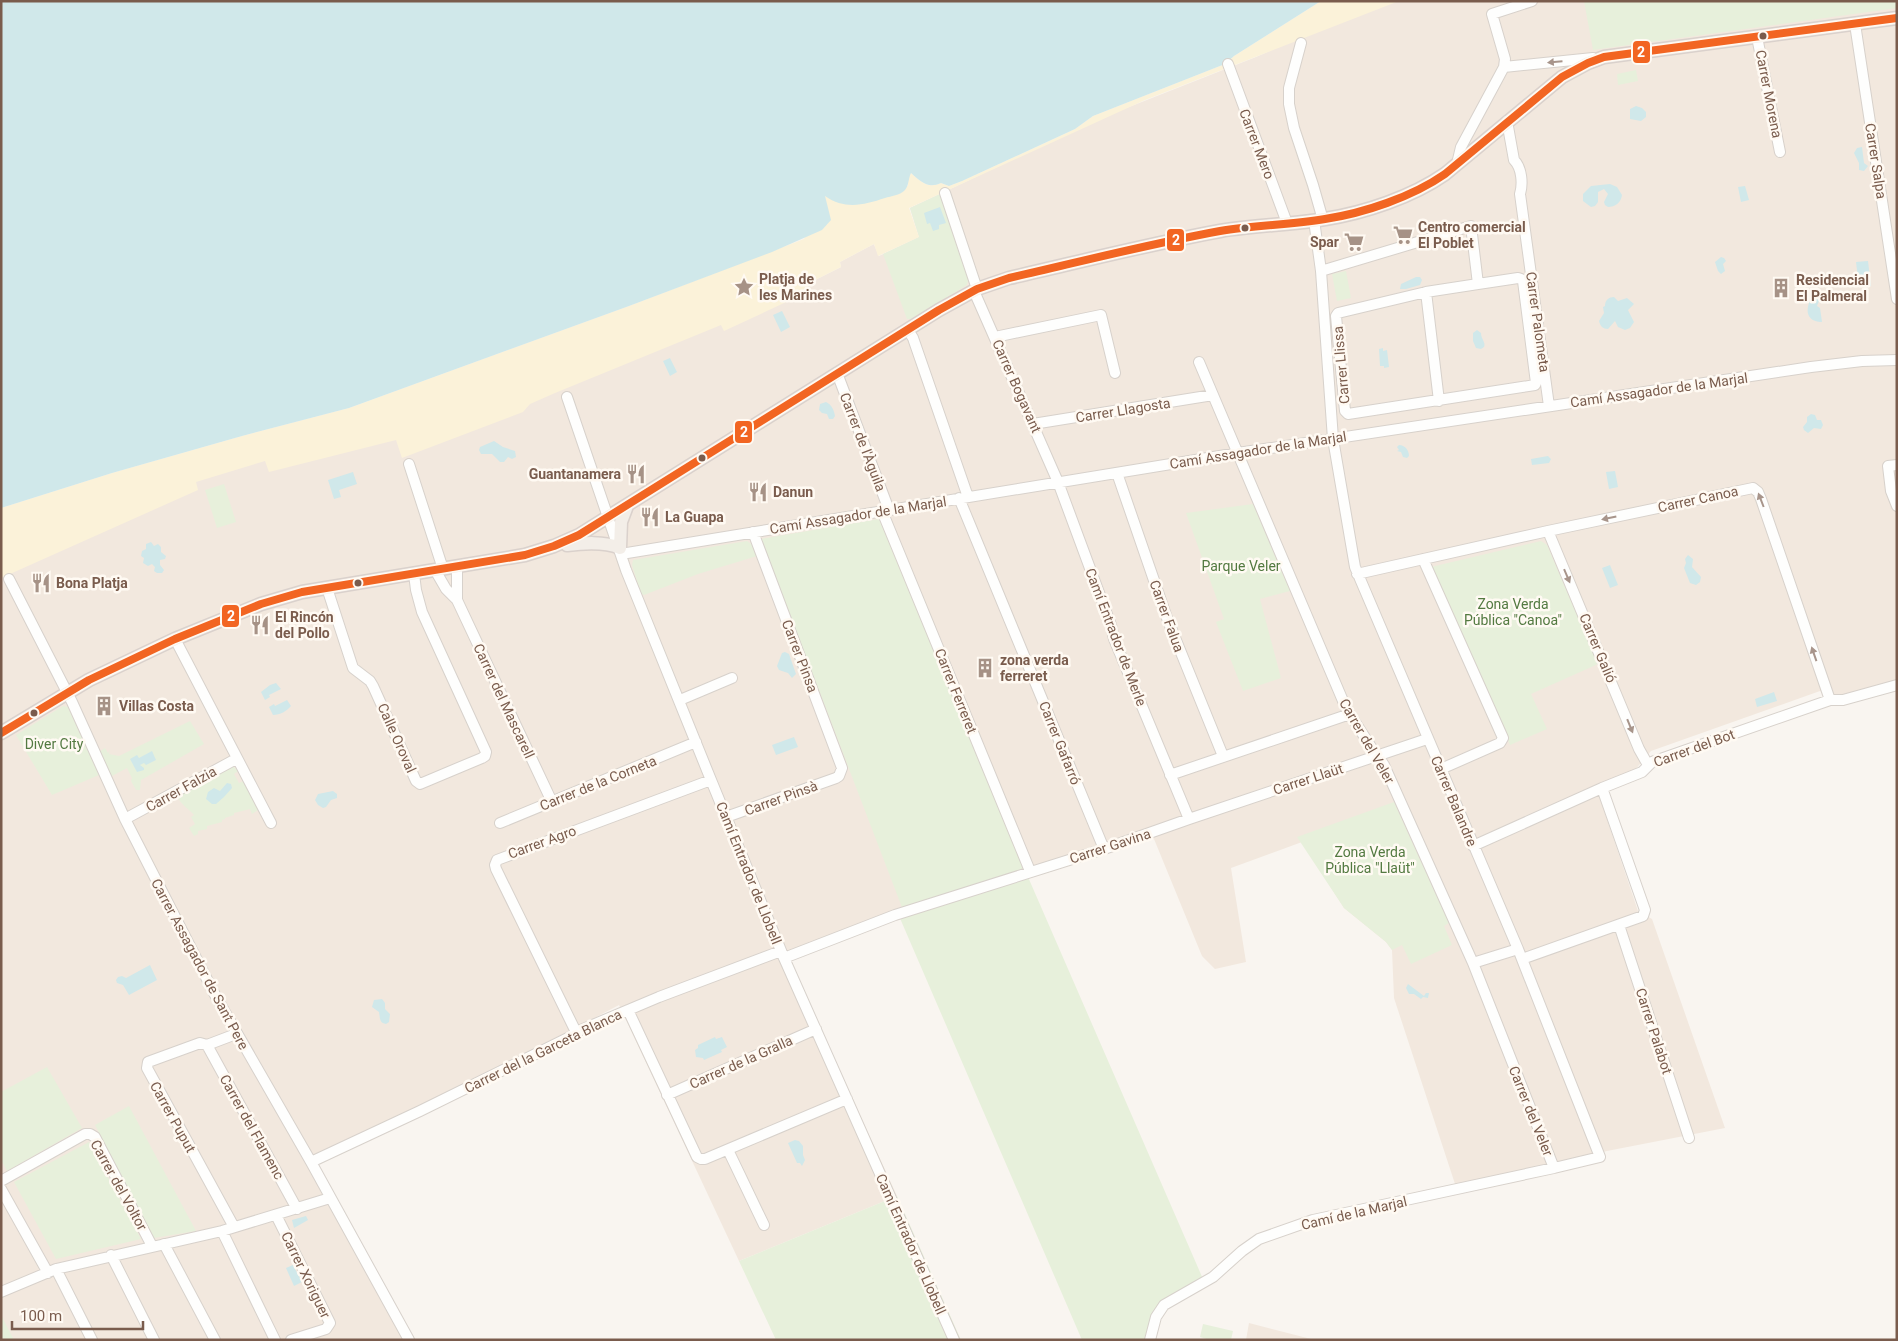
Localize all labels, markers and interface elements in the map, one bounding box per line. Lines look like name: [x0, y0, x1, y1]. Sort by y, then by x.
unlabelled marker: [1758, 31, 1768, 41]
line badge: 2: [1632, 40, 1651, 64]
text: 2: [1637, 44, 1645, 60]
street label: Carrer Morena: [1753, 49, 1785, 139]
one-way arrow: [1547, 58, 1563, 66]
street label: Carrer Mero: [1236, 107, 1278, 181]
street label: Carrer Salpa: [1862, 122, 1890, 200]
place label: Centro comercial El Poblet: [1418, 219, 1526, 251]
unlabelled marker: [1240, 223, 1250, 233]
supermarket icon: Centro comercial El Poblet: [1392, 224, 1414, 246]
line badge: 2: [1166, 228, 1185, 252]
supermarket icon: Spar: [1343, 231, 1365, 253]
text: 2: [1172, 232, 1180, 248]
place label: Spar: [1310, 234, 1339, 250]
place label: Platja de les Marines: [759, 271, 832, 303]
street label: Carrer Palometa: [1523, 271, 1553, 373]
place label: Residencial El Palmeral: [1796, 272, 1869, 304]
place icon: Platja de les Marines: [733, 276, 755, 298]
building icon: Residencial El Palmeral: [1770, 277, 1792, 299]
street label: Carrer Llissa: [1330, 325, 1352, 405]
street label: Carrer Bogavant: [989, 337, 1045, 435]
street label: Camí Assagador de la Marjal: [1569, 370, 1749, 410]
street label: Carrer de l'Àguila: [837, 390, 890, 494]
street label: Carrer Llagosta: [1075, 395, 1171, 425]
line badge: 2: [734, 420, 753, 444]
text: 2: [740, 424, 748, 440]
street label: Camí Assagador de la Marjal: [1168, 428, 1348, 472]
unlabelled marker: [697, 453, 707, 463]
restaurant icon: Guantanamera: [625, 463, 647, 485]
place label: Guantanamera: [529, 466, 622, 482]
restaurant icon: Danun: [747, 481, 769, 503]
street label: Carrer Canoa: [1656, 483, 1740, 515]
place label: Danun: [773, 484, 813, 500]
one-way arrow: [1757, 492, 1765, 507]
street label: Camí Assagador de la Marjal: [768, 493, 948, 537]
restaurant icon: La Guapa: [639, 506, 661, 528]
place label: La Guapa: [665, 509, 724, 525]
one-way arrow: [1601, 514, 1616, 522]
park label: Parque Veler: [1201, 558, 1281, 574]
street label: Camí Entrador de Merle: [1082, 566, 1150, 708]
one-way arrow: [1563, 569, 1571, 584]
restaurant icon: Bona Platja: [30, 572, 52, 594]
place label: Bona Platja: [56, 575, 128, 591]
unlabelled marker: [353, 578, 363, 588]
street label: Carrer Falua: [1147, 578, 1187, 654]
park label: Zona Verda Pública "Canoa": [1464, 596, 1562, 628]
line badge: 2: [221, 604, 240, 628]
text: 2: [227, 608, 235, 624]
place label: El Rincón del Pollo: [275, 609, 334, 641]
street label: Carrer Galió: [1576, 611, 1620, 685]
restaurant icon: El Rincón del Pollo: [249, 614, 271, 636]
street label: Carrer Pinsa: [779, 617, 821, 695]
street label: Carrer del Mascarell: [470, 641, 538, 761]
street label: Carrer Ferreret: [932, 646, 980, 736]
one-way arrow: [1810, 646, 1817, 661]
place label: zona verda ferreret: [1000, 652, 1069, 684]
building icon: zona verda ferreret: [974, 657, 996, 679]
building icon: Villas Costa: [93, 695, 115, 717]
street label: Carrer del Veler: [1336, 696, 1398, 787]
place label: Villas Costa: [119, 698, 194, 714]
street label: Carrer Gafarró: [1036, 699, 1084, 787]
street label: Calle Oroval: [375, 701, 419, 775]
unlabelled marker: [29, 708, 39, 718]
one-way arrow: [1627, 718, 1634, 733]
street label: Carrer del Bot: [1651, 726, 1737, 770]
park label: Diver City: [25, 736, 84, 752]
street label: Carrer de la Corneta: [537, 752, 659, 814]
street label: Carrer Balandre: [1428, 753, 1480, 849]
street label: Carrer Llaüt: [1271, 760, 1345, 798]
street label: Carrer Falzia: [143, 763, 219, 815]
street label: Carrer Pinsà: [742, 777, 820, 819]
street label: Camí Entrador de Llobell: [713, 799, 785, 947]
street label: Carrer Agro: [506, 822, 578, 862]
street label: Carrer Gavina: [1067, 825, 1153, 867]
park label: Zona Verda Pública "Llaüt": [1325, 844, 1415, 876]
street label: Carrer Assagador de Sant Pere: [148, 876, 252, 1052]
street label: Carrer Palabot: [1633, 986, 1676, 1076]
street label: Carrer del la Garceta Blanca: [462, 1006, 624, 1096]
street label: Carrer de la Gralla: [687, 1032, 795, 1092]
street label: Carrer del Veler: [1506, 1064, 1556, 1159]
street label: Carrer del Flamenc: [217, 1072, 287, 1182]
street label: Carrer Puput: [147, 1079, 199, 1156]
street label: Carrer del Voltor: [87, 1137, 151, 1233]
street label: Camí Entrador de Llobell: [873, 1171, 949, 1317]
street label: Camí de la Marjal: [1299, 1193, 1409, 1233]
street label: Carrer Xoriguer: [278, 1229, 334, 1321]
scale bar: [12, 1298, 144, 1330]
text: 100 m: [20, 1307, 62, 1325]

